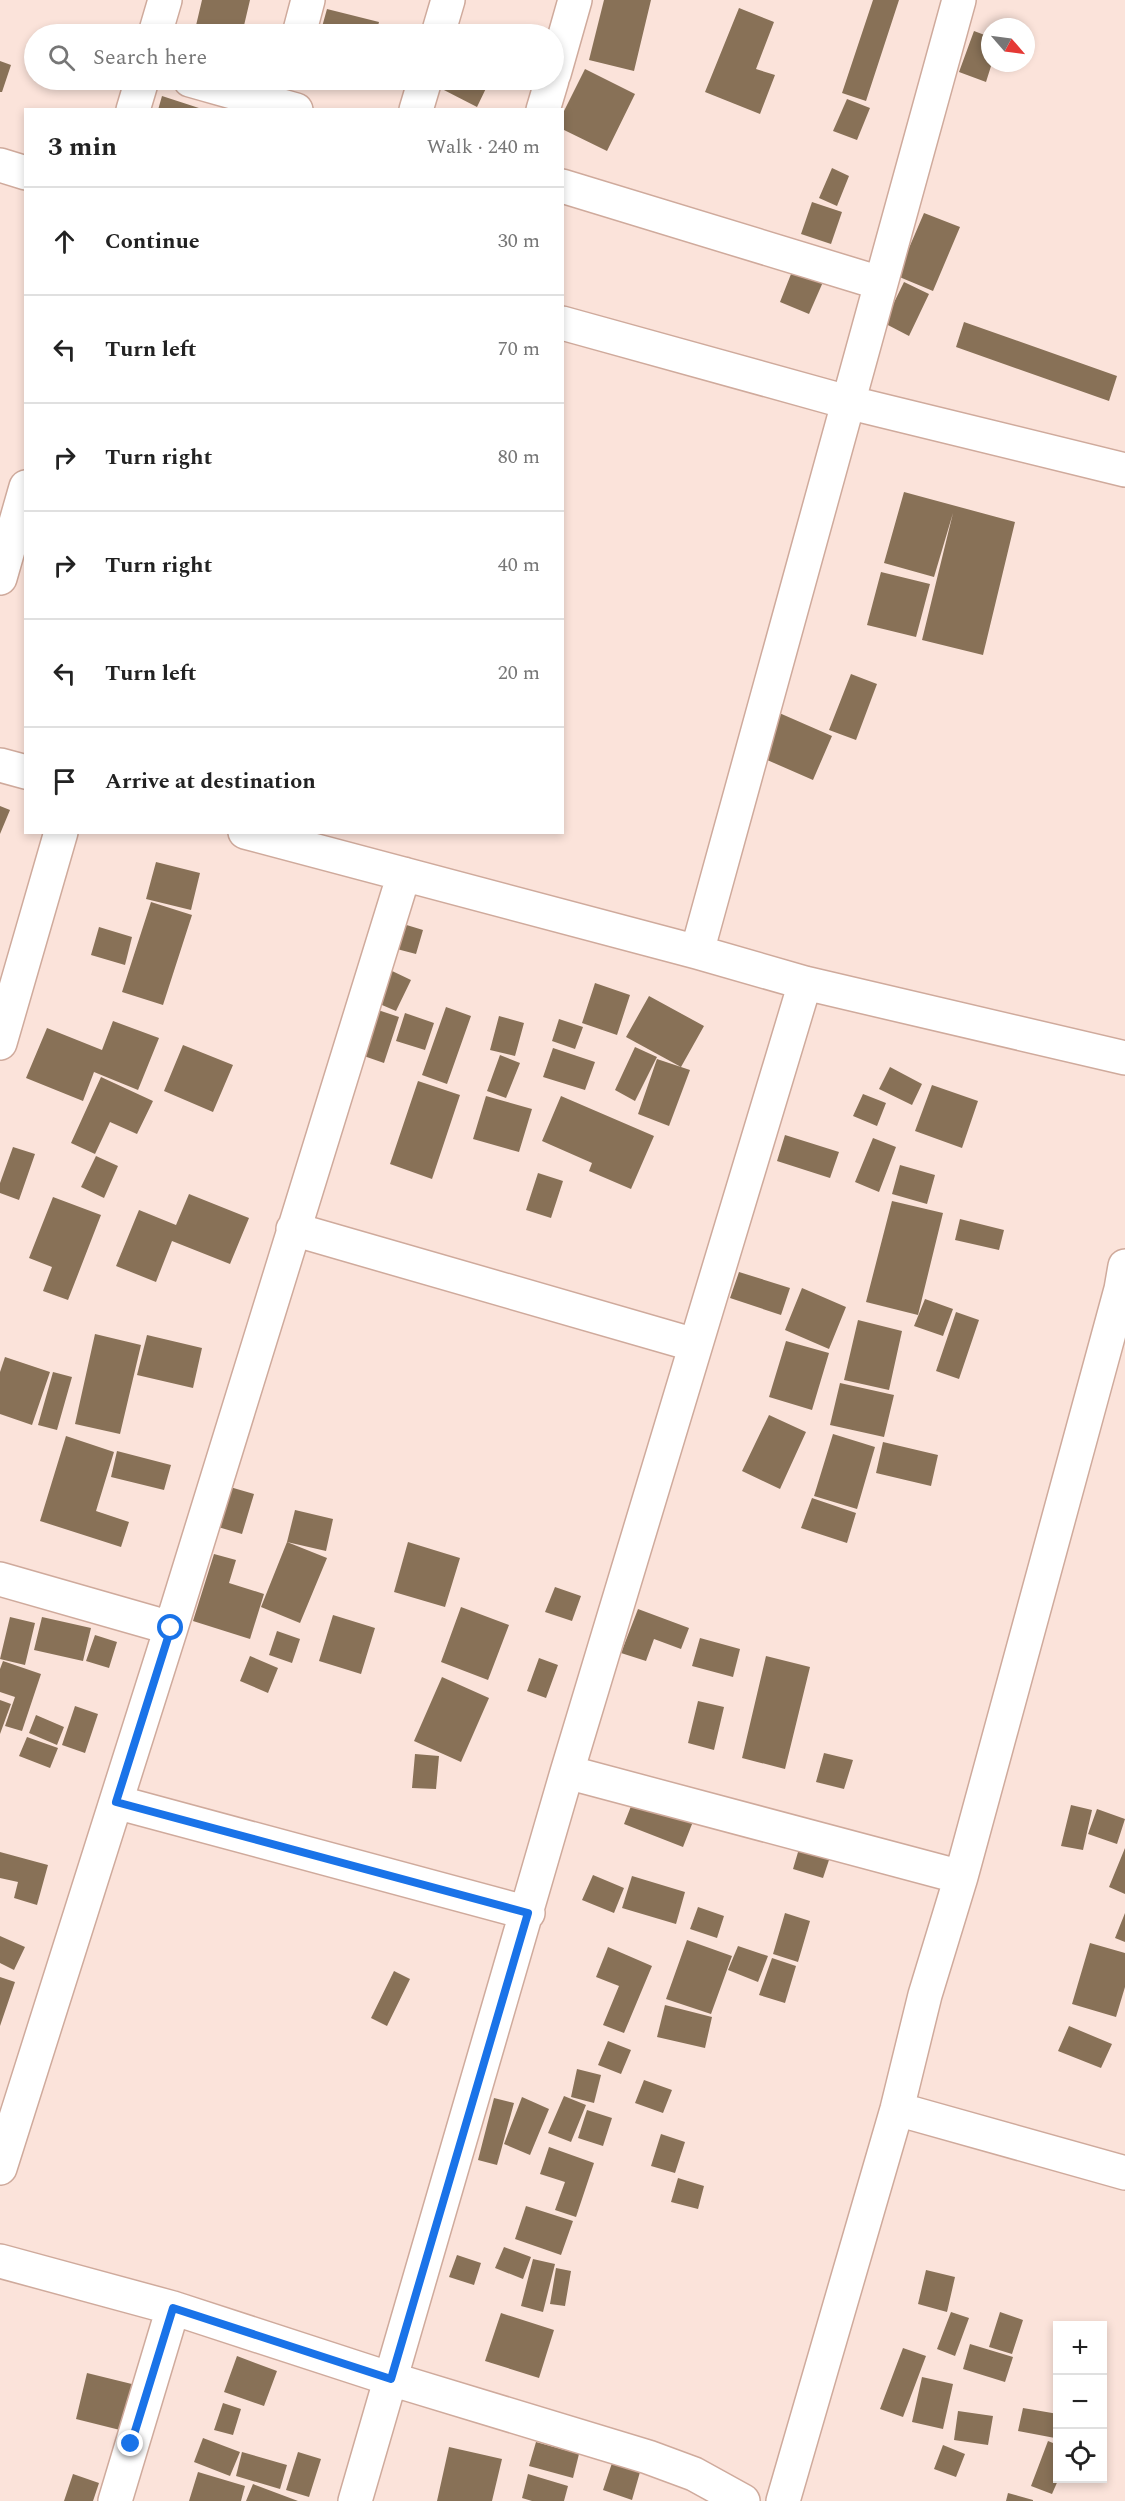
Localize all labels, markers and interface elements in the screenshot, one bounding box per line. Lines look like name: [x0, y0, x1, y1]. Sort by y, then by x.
north arrow: [981, 18, 1035, 72]
search box: [24, 24, 564, 90]
icon: search: [45, 41, 78, 74]
text: Search here: [93, 41, 207, 74]
text: 3 min: [48, 127, 117, 167]
text: Walk · 240 m: [427, 132, 540, 162]
icon: ahead: [48, 225, 81, 258]
text: Continue: [105, 225, 200, 258]
text: 30 m: [498, 226, 540, 256]
icon: left: [48, 333, 81, 366]
text: Turn left: [105, 333, 197, 366]
text: 70 m: [498, 334, 540, 364]
icon: right: [48, 441, 81, 474]
text: Turn right: [105, 441, 212, 474]
text: 80 m: [498, 442, 540, 472]
icon: right: [48, 549, 81, 582]
text: Turn right: [105, 549, 212, 582]
text: 40 m: [498, 550, 540, 580]
icon: left: [48, 657, 81, 690]
text: Turn left: [105, 657, 197, 690]
text: 20 m: [498, 658, 540, 688]
icon: arrive: [48, 765, 81, 798]
text: Arrive at destination: [105, 765, 316, 798]
route start: [157, 1614, 183, 1640]
map controls: [1053, 2321, 1107, 2483]
button: +: [1053, 2321, 1107, 2375]
button: −: [1053, 2375, 1107, 2429]
button: locate: [1053, 2429, 1107, 2483]
route end: [117, 2430, 143, 2456]

